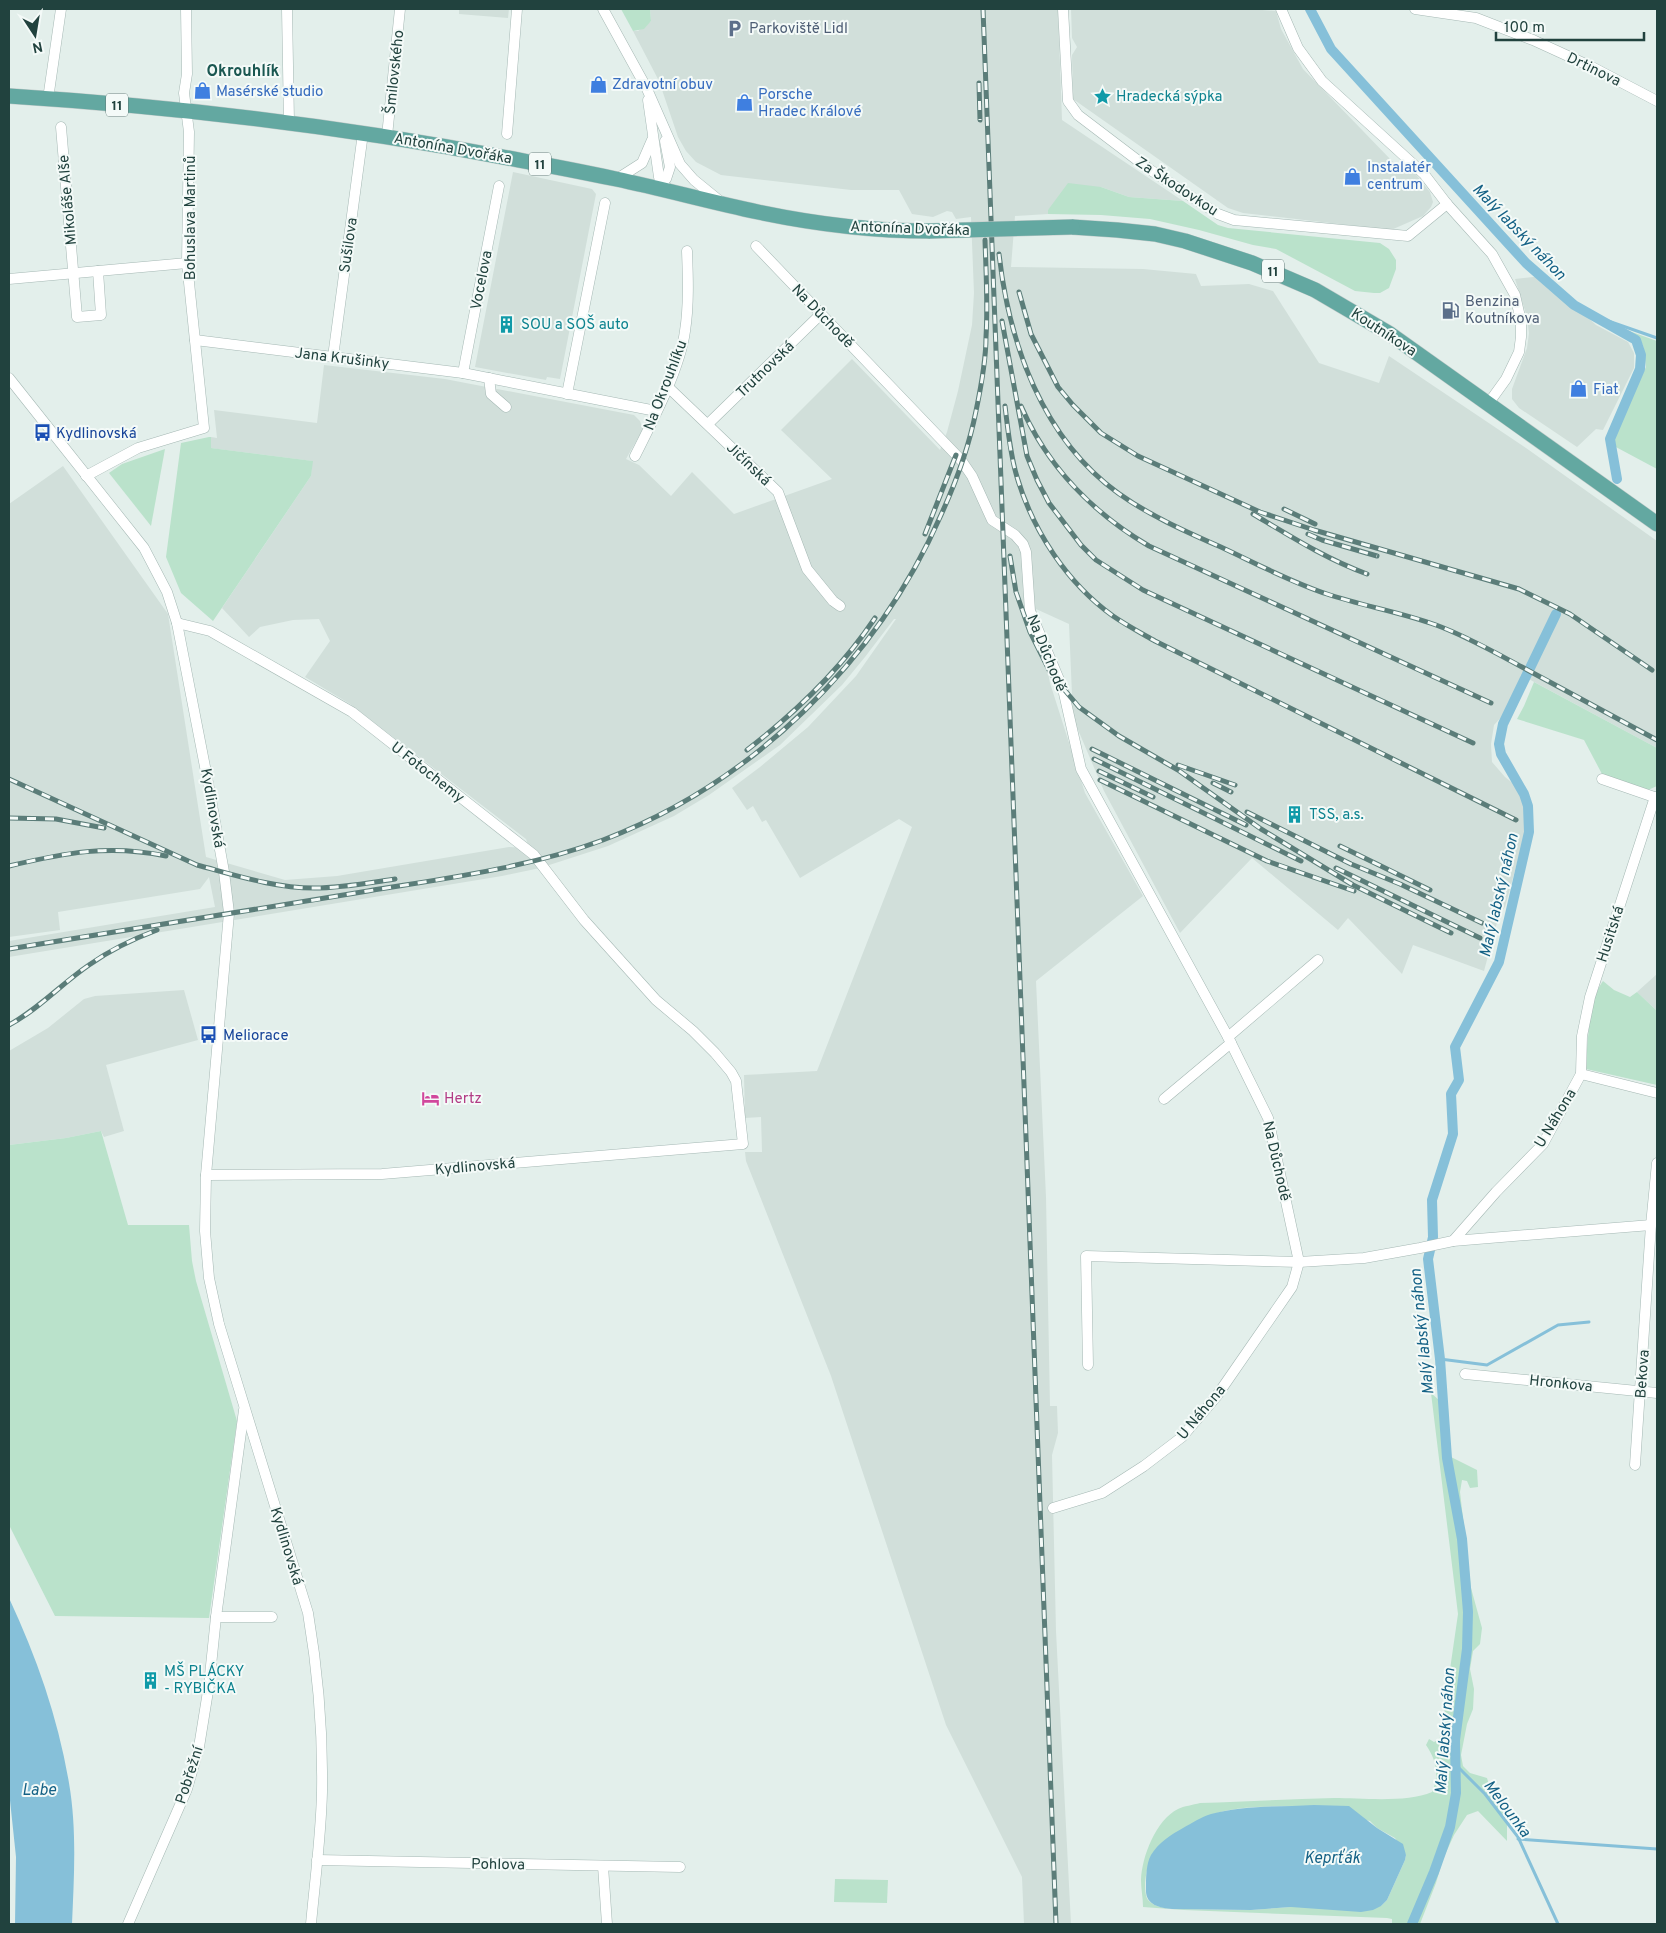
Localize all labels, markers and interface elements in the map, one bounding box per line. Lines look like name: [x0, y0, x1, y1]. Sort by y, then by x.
north arrow: [10, 10, 60, 60]
scale bar: [1496, 10, 1644, 42]
parking icon: Parkoviště Lidl: [725, 18, 745, 38]
text: 100 m: [1504, 19, 1545, 38]
place label: Parkoviště Lidl: [749, 20, 848, 39]
street label: Šmilovského: [380, 29, 409, 115]
text: N: [31, 37, 44, 56]
street label: Drtinova: [1563, 49, 1623, 92]
district label: Okrouhlík: [207, 62, 280, 82]
shop icon: Zdravotní obuv: [588, 74, 608, 94]
place label: Zdravotní obuv: [612, 76, 713, 95]
shop icon: Masérské studio: [192, 81, 212, 101]
place label: Masérské studio: [216, 83, 323, 102]
place label: Porsche Hradec Králové: [758, 86, 861, 122]
place icon: Hradecká sýpka: [1092, 86, 1112, 106]
place label: Hradecká sýpka: [1116, 88, 1222, 107]
shop icon: Porsche Hradec Králové: [734, 93, 754, 113]
road number: 11: [106, 94, 128, 116]
street label: Antonína Dvořáka: [392, 130, 513, 169]
road number: 11: [529, 152, 551, 175]
street label: Za Škodovkou: [1131, 152, 1222, 221]
street label: Mikoláše Alše: [55, 154, 82, 246]
street label: Bohuslava Martinů: [182, 156, 201, 280]
place label: Instalatér centrum: [1367, 159, 1431, 195]
shop icon: Instalatér centrum: [1343, 166, 1363, 186]
water label: Malý labský náhon: [1467, 180, 1570, 285]
street label: Sušilova: [336, 216, 363, 274]
street label: Antonína Dvořáka: [850, 218, 970, 241]
street label: Vocelova: [467, 249, 498, 312]
road number: 11: [1262, 260, 1284, 282]
street label: Na Důchodě: [787, 281, 857, 353]
place label: Benzina Koutníkova: [1465, 293, 1540, 329]
fuel station icon: Benzina Koutníkova: [1441, 300, 1461, 320]
street label: Koutníkova: [1347, 305, 1420, 362]
building icon: SOU a SOŠ auto: [497, 314, 517, 334]
place label: SOU a SOŠ auto: [521, 314, 629, 335]
street label: Na Okrouhlíku: [640, 338, 692, 433]
street label: Trutnovská: [733, 338, 799, 403]
street label: Jana Krušinky: [293, 344, 390, 375]
shop icon: Fiat: [1569, 379, 1589, 399]
place label: Fiat: [1593, 381, 1619, 400]
bus stop icon: Kydlinovská: [32, 423, 52, 443]
place label: Kydlinovská: [56, 425, 137, 444]
street label: Jičínská: [722, 439, 774, 491]
street label: Na Důchodě: [1021, 612, 1070, 695]
street label: U Fotochemy: [386, 738, 468, 808]
street label: Kydlinovská: [195, 767, 228, 850]
building icon: TSS, a.s.: [1285, 804, 1305, 824]
place label: TSS, a.s.: [1309, 806, 1364, 825]
water label: Malý labský náhon: [1476, 831, 1524, 959]
street label: Husitská: [1593, 904, 1629, 965]
bus stop icon: Meliorace: [199, 1025, 219, 1045]
place label: Meliorace: [223, 1027, 289, 1046]
street label: U Náhona: [1531, 1086, 1581, 1152]
hotel icon: Hertz: [420, 1088, 440, 1108]
place label: Hertz: [444, 1090, 482, 1109]
street label: Na Důchodě: [1257, 1119, 1294, 1203]
street label: Kydlinovská: [434, 1155, 516, 1180]
water label: Malý labský náhon: [1406, 1268, 1440, 1396]
street label: Bekova: [1632, 1349, 1655, 1399]
street label: Hronkova: [1528, 1372, 1594, 1397]
street label: U Náhona: [1174, 1382, 1231, 1444]
street label: Kydlinovská: [265, 1505, 306, 1588]
place label: MŠ PLÁCKY - RYBIČKA: [164, 1661, 245, 1699]
water label: Malý labský náhon: [1432, 1667, 1460, 1795]
building icon: MŠ PLÁCKY - RYBIČKA: [140, 1670, 160, 1690]
street label: Pobřežní: [172, 1743, 209, 1807]
water label: Melounka: [1478, 1777, 1535, 1842]
water label: Labe: [22, 1781, 57, 1801]
water label: Keprťák: [1304, 1848, 1361, 1869]
street label: Pohlova: [471, 1856, 525, 1875]

